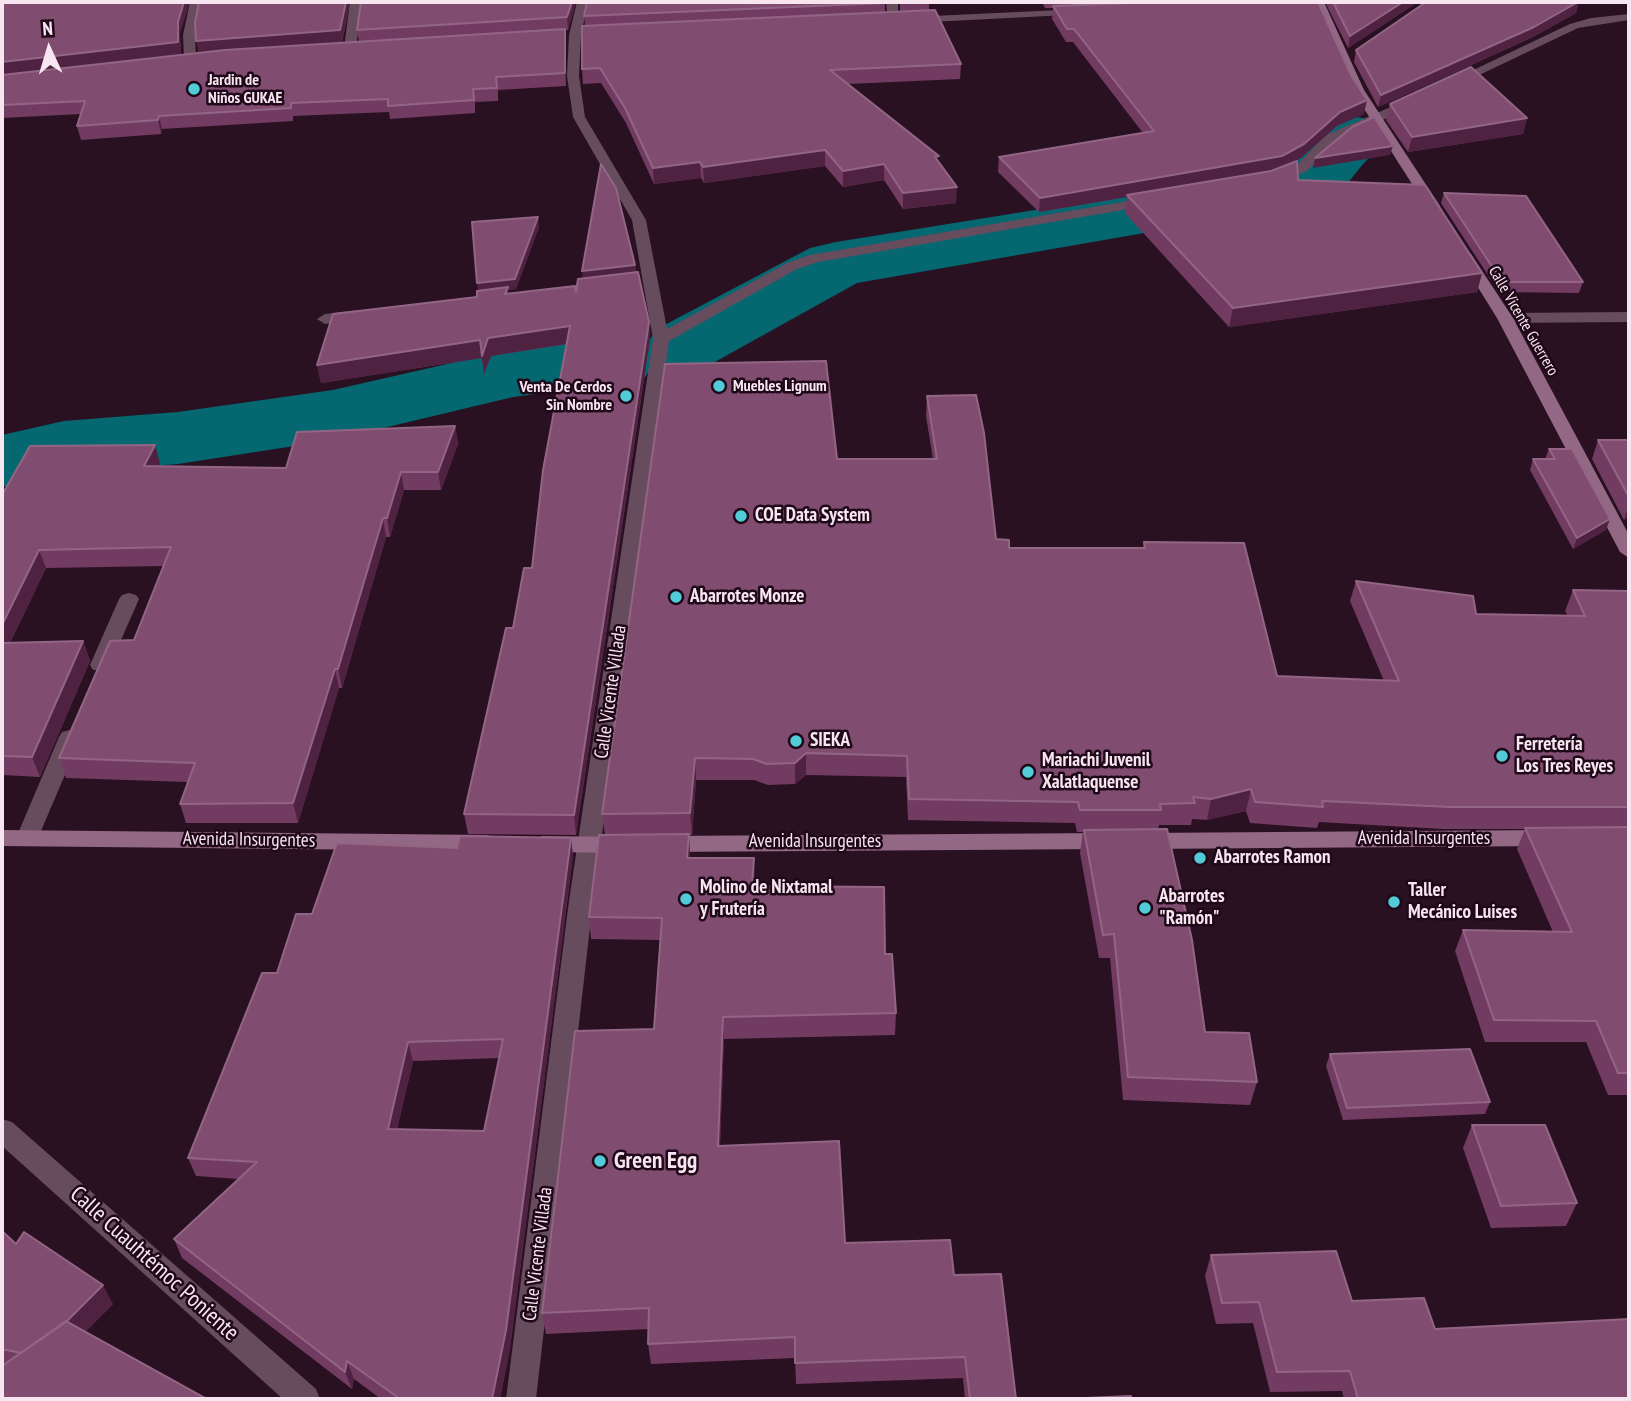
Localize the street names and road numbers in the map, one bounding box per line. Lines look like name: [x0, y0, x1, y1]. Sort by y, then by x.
street label: Calle Vicente Guerrero: [1484, 263, 1562, 379]
street label: Calle Vicente Villada: [590, 624, 632, 760]
street label: Avenida Insurgentes: [183, 827, 315, 853]
street label: Avenida Insurgentes: [1358, 828, 1490, 850]
street label: Avenida Insurgentes: [749, 831, 881, 853]
street label: Calle Cuauhtémoc Poniente: [64, 1181, 244, 1347]
street label: Calle Vicente Villada: [518, 1186, 558, 1322]

